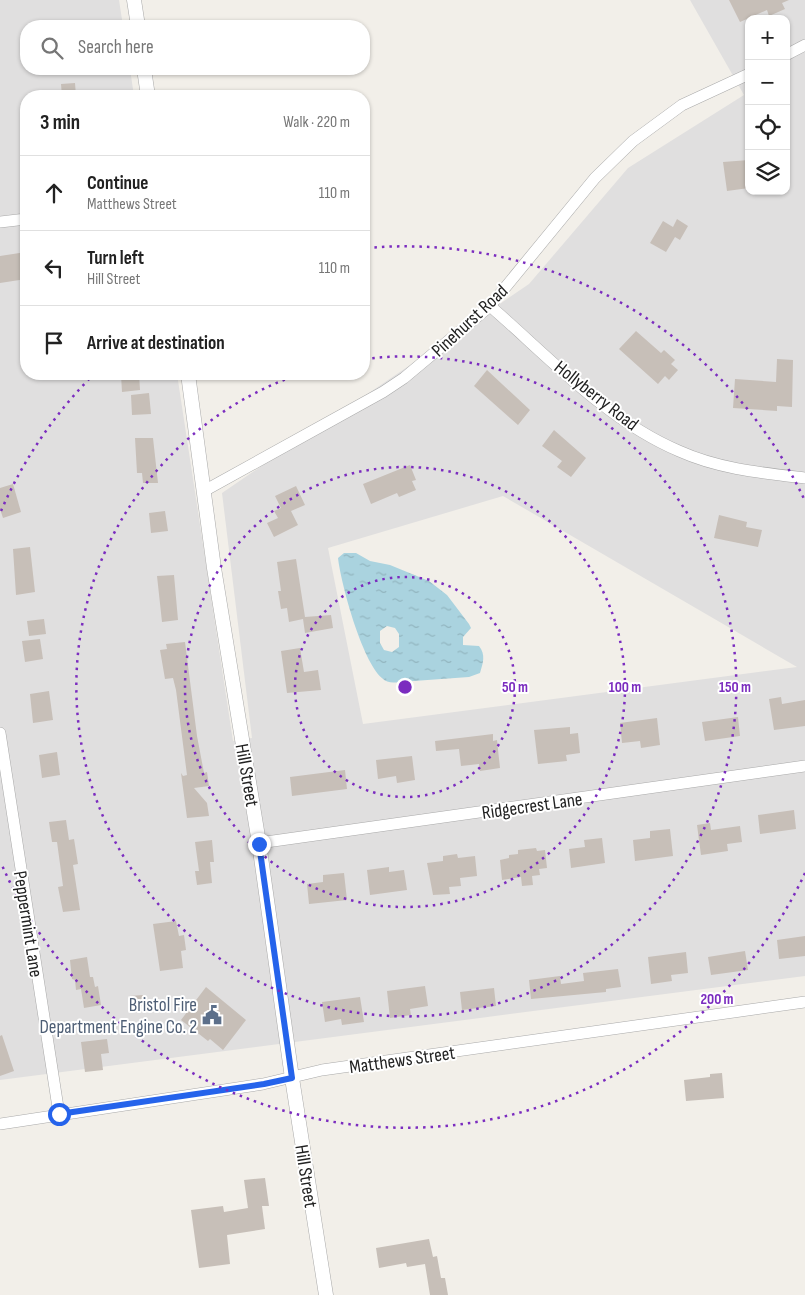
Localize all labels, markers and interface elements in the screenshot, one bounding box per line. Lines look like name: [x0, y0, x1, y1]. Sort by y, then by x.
map controls: [745, 15, 790, 195]
button: +: [745, 15, 790, 60]
search box: [20, 20, 370, 75]
icon: search: [38, 34, 66, 62]
text: Search here: [78, 36, 154, 59]
button: −: [745, 60, 790, 105]
button: locate: [745, 105, 790, 150]
text: 3 min: [40, 110, 80, 135]
text: Walk · 220 m: [283, 113, 350, 132]
button: layers: [745, 150, 790, 195]
text: Continue: [87, 172, 148, 195]
icon: ahead: [40, 179, 68, 207]
text: 110 m: [319, 184, 350, 203]
text: Matthews Street: [87, 195, 177, 214]
text: Turn left: [87, 247, 144, 270]
icon: left: [40, 254, 68, 282]
text: 110 m: [319, 259, 350, 278]
text: Hill Street: [87, 270, 140, 289]
street label: Pinehurst Road: [427, 280, 513, 362]
icon: arrive: [40, 329, 68, 357]
text: Arrive at destination: [87, 332, 225, 355]
street label: Hollyberry Road: [549, 356, 643, 436]
centre of rings: [396, 678, 414, 696]
text: 50 m: [502, 678, 528, 697]
text: 100 m: [609, 678, 641, 697]
text: 150 m: [719, 678, 751, 697]
street label: Hill Street: [230, 742, 263, 809]
street label: Ridgecrest Lane: [480, 788, 584, 825]
route end: [248, 833, 271, 856]
street label: Peppermint Lane: [8, 869, 47, 979]
text: 200 m: [700, 990, 734, 1009]
place label: Bristol Fire Department Engine Co. 2: [39, 994, 197, 1039]
public building icon: Bristol Fire Department Engine Co. 2: [201, 1004, 223, 1026]
street label: Matthews Street: [348, 1042, 457, 1079]
route start: [48, 1103, 71, 1126]
street label: Hill Street: [289, 1143, 322, 1210]

